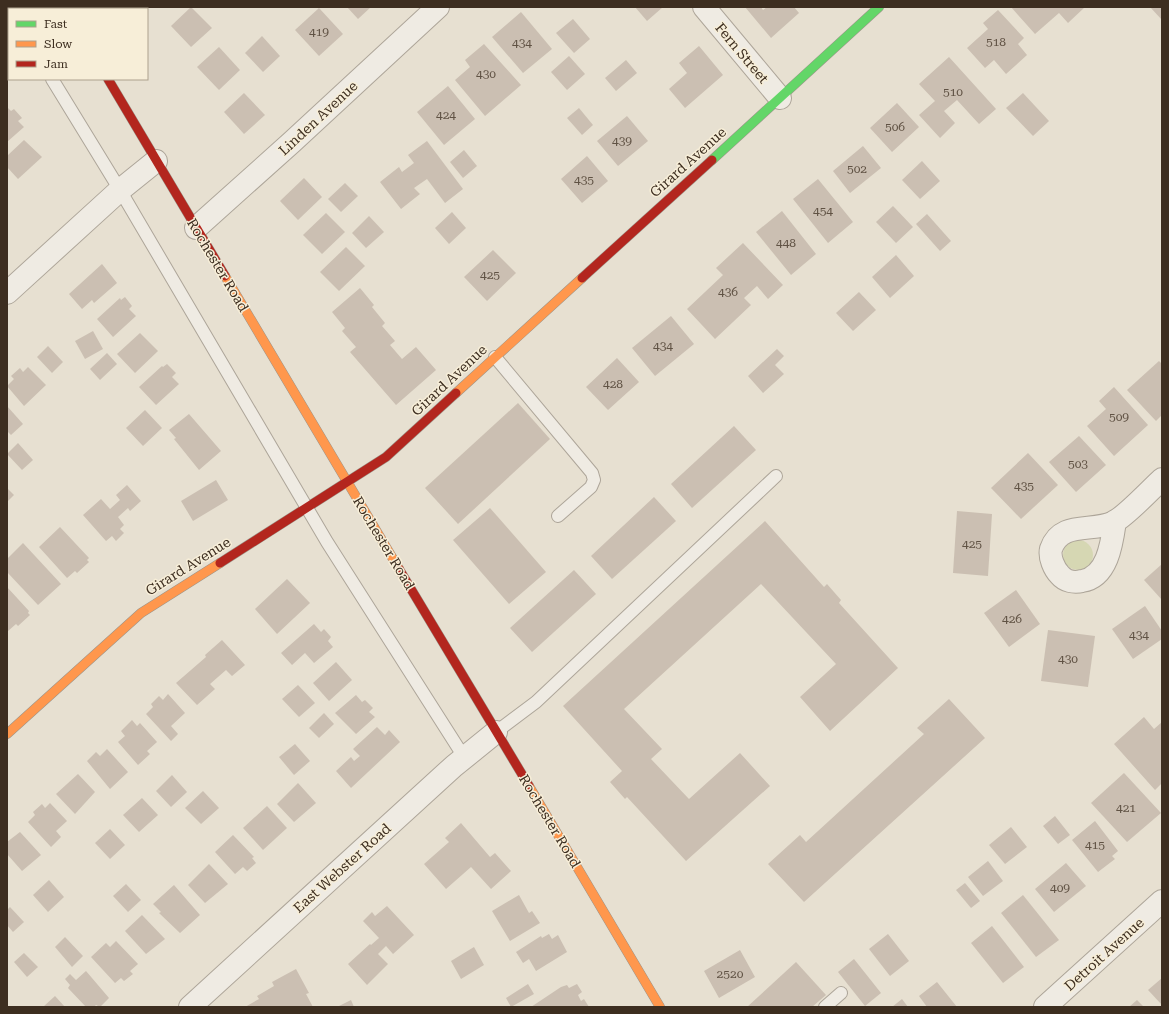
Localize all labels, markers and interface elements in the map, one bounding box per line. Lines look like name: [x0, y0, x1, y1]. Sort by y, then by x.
legend: [8, 8, 148, 80]
text: Fast: [44, 17, 68, 31]
street label: Fern Street: [712, 20, 772, 86]
house number: 419: [309, 25, 329, 39]
house number: 518: [986, 35, 1006, 49]
house number: 434: [512, 36, 532, 50]
text: Slow: [44, 37, 72, 51]
text: Jam: [44, 57, 68, 71]
house number: 430: [476, 67, 496, 81]
street label: Linden Avenue: [275, 77, 361, 158]
house number: 510: [943, 85, 963, 99]
house number: 424: [436, 108, 456, 122]
house number: 506: [885, 120, 905, 134]
street label: Girard Avenue: [647, 123, 730, 200]
house number: 439: [612, 134, 632, 148]
house number: 502: [847, 162, 867, 176]
house number: 435: [574, 173, 594, 187]
house number: 454: [813, 204, 833, 218]
street label: Rochester Road: [184, 216, 252, 314]
house number: 448: [776, 236, 796, 250]
house number: 425: [480, 268, 500, 282]
house number: 436: [718, 285, 738, 299]
house number: 434: [653, 339, 673, 353]
street label: Girard Avenue: [408, 341, 490, 419]
house number: 428: [603, 377, 623, 391]
house number: 509: [1109, 410, 1129, 424]
house number: 503: [1068, 457, 1088, 471]
house number: 435: [1014, 479, 1034, 493]
street label: Rochester Road: [350, 494, 418, 592]
street label: Girard Avenue: [143, 533, 234, 598]
house number: 425: [962, 537, 982, 551]
house number: 426: [1002, 612, 1022, 626]
house number: 434: [1129, 628, 1149, 642]
house number: 430: [1058, 652, 1078, 666]
street label: Rochester Road: [516, 772, 584, 870]
house number: 421: [1116, 801, 1136, 815]
street label: East Webster Road: [290, 820, 394, 916]
house number: 415: [1085, 838, 1105, 852]
house number: 409: [1050, 881, 1070, 895]
street label: Detroit Avenue: [1061, 914, 1147, 994]
house number: 2520: [717, 967, 744, 981]

